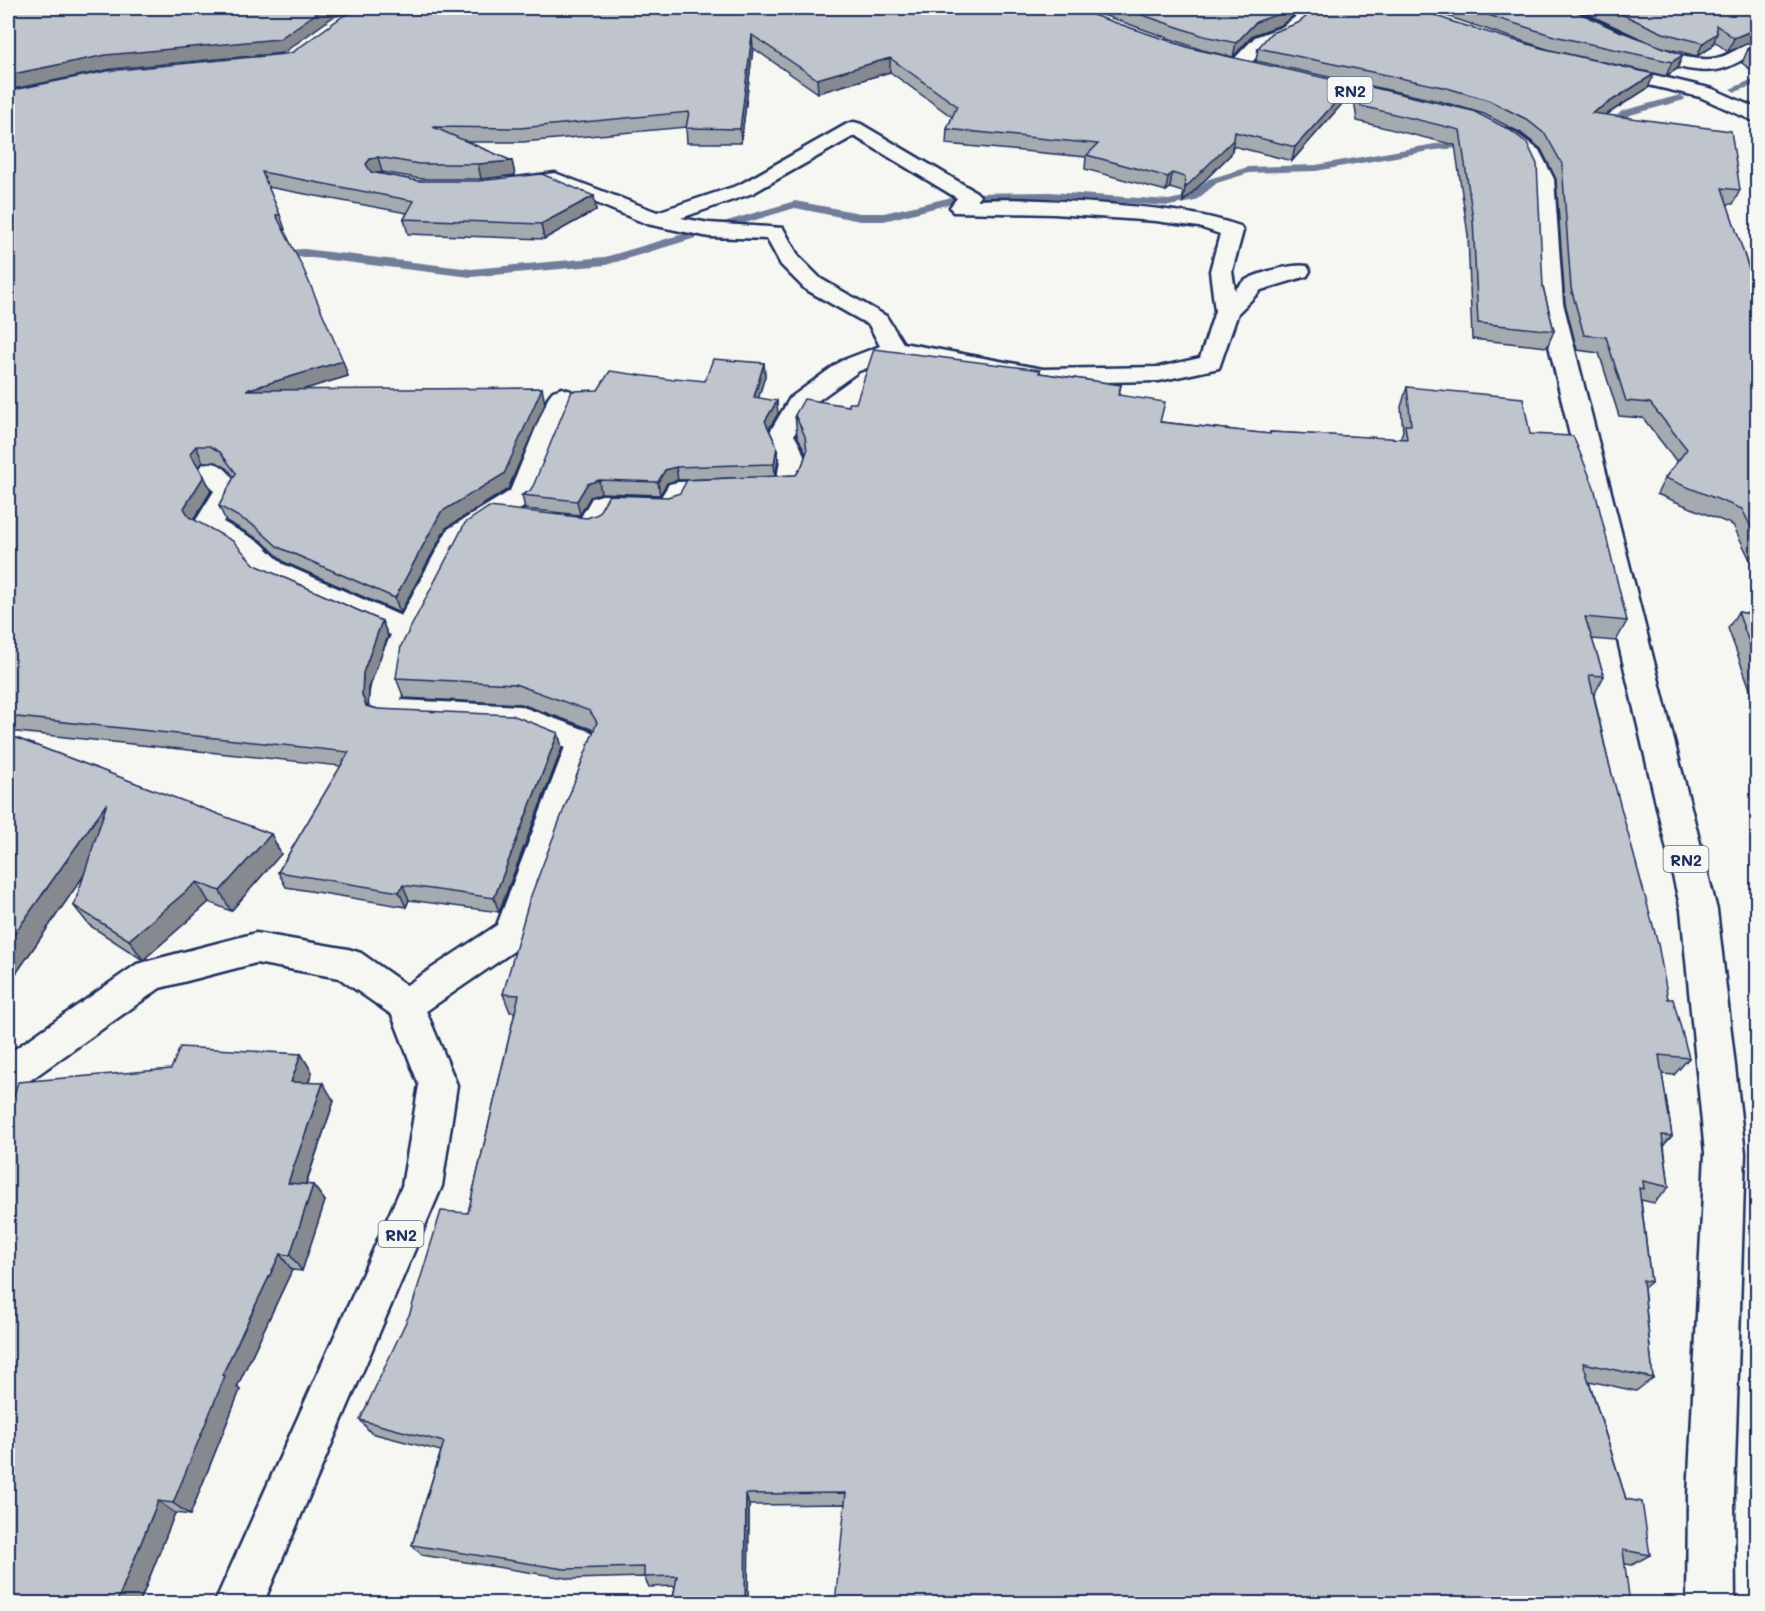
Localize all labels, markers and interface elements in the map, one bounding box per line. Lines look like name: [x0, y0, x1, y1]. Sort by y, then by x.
road number: RN2: [1328, 77, 1372, 103]
road number: RN2: [1664, 846, 1708, 872]
road number: RN2: [378, 1221, 424, 1247]

